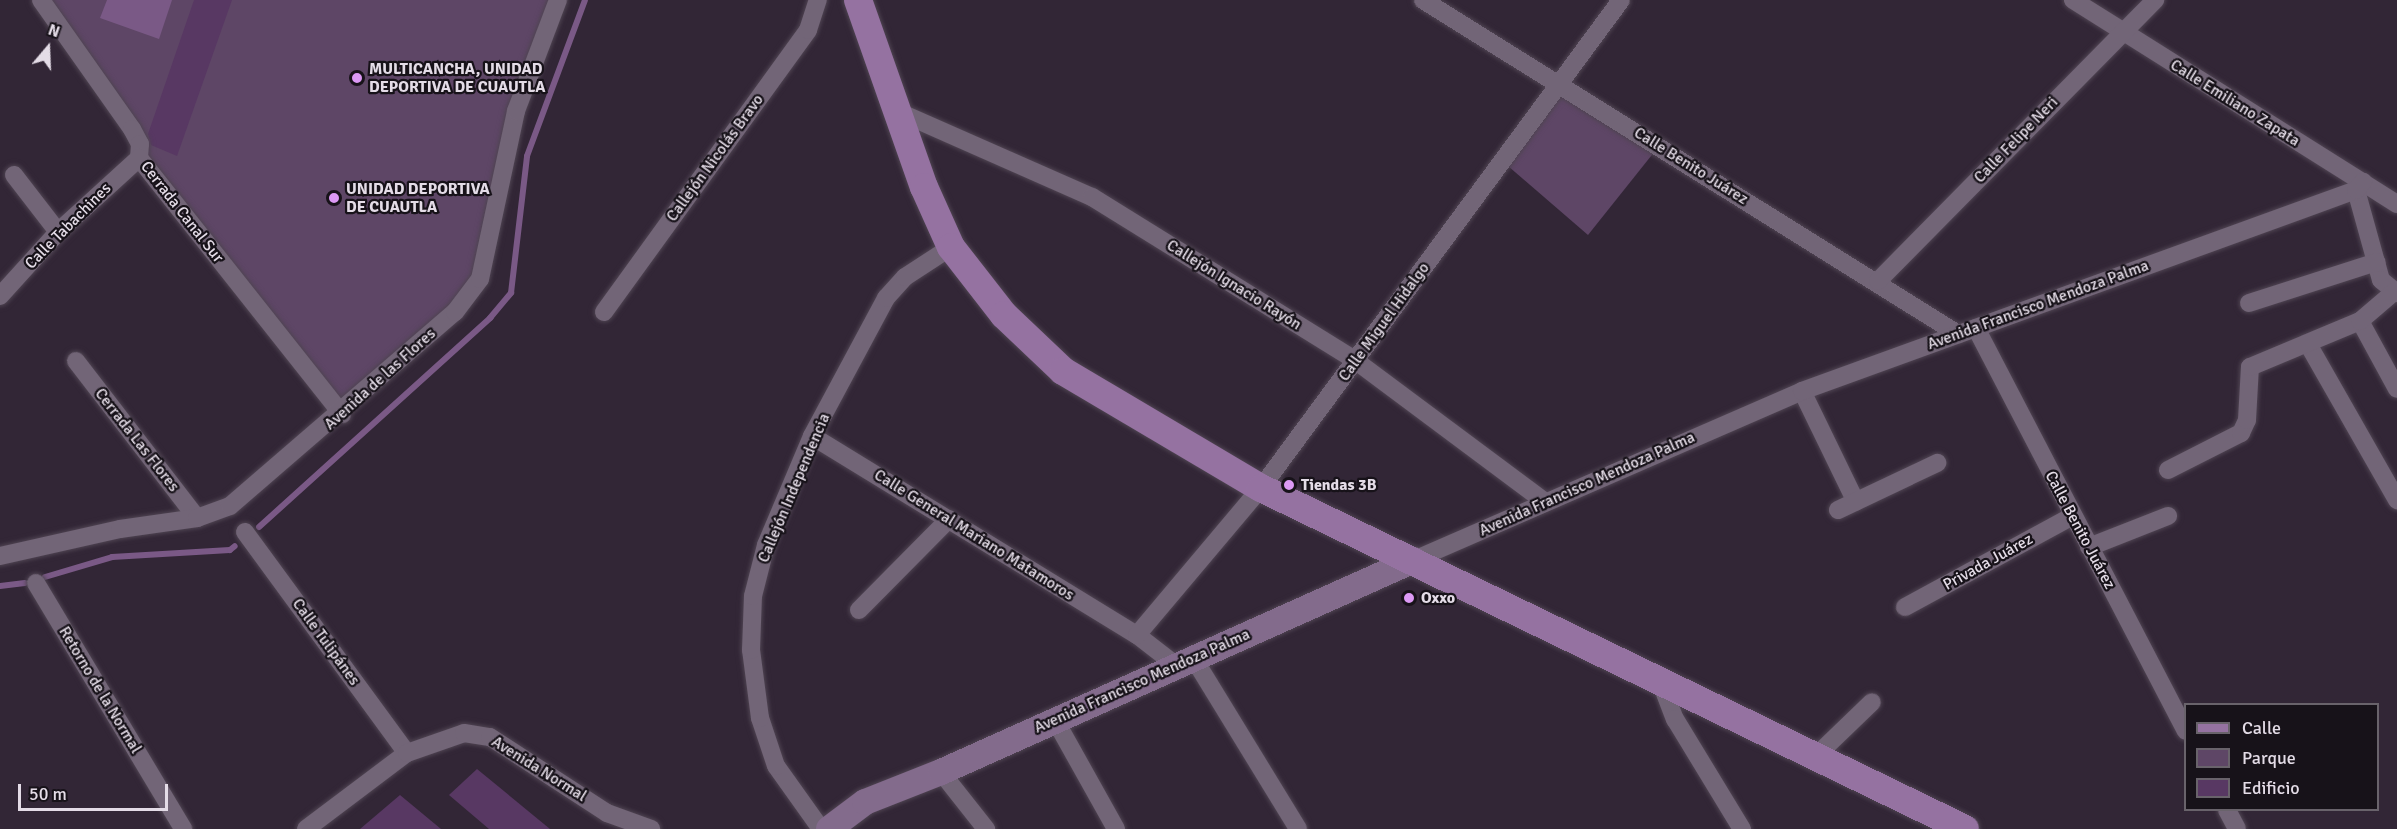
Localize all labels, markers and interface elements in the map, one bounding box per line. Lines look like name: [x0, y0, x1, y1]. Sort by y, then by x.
north arrow: [18, 18, 78, 78]
text: N: [45, 20, 62, 42]
street label: Calle Emiliano Zapata: [2167, 55, 2303, 151]
place label: MULTICANCHA, UNIDAD DEPORTIVA DE CUAUTLA: [369, 59, 546, 97]
marker: MULTICANCHA, UNIDAD DEPORTIVA DE CUAUTLA: [350, 71, 364, 85]
street label: Callejón Nicolás Bravo: [662, 91, 768, 225]
street label: Calle Felipe Neri: [1970, 93, 2062, 187]
street label: Calle Benito Juárez: [1630, 123, 1752, 209]
street label: Cerrada Canal Sur: [136, 157, 228, 267]
street label: Calle Tabachines: [21, 179, 115, 273]
place label: UNIDAD DEPORTIVA DE CUAUTLA: [346, 179, 490, 217]
marker: UNIDAD DEPORTIVA DE CUAUTLA: [327, 191, 341, 205]
street label: Callejón Ignacio Rayón: [1163, 236, 1305, 334]
street label: Avenida Francisco Mendoza Palma: [1925, 256, 2151, 354]
street label: Calle Miguel Hidalgo: [1335, 259, 1433, 385]
street label: Avenida de las Flores: [320, 324, 440, 434]
street label: Cerrada Las Flores: [91, 384, 183, 496]
street label: Callejón Independencia: [754, 410, 834, 566]
street label: Avenida Francisco Mendoza Palma: [1476, 428, 1698, 540]
street label: Calle General Mariano Matamoros: [870, 465, 1078, 605]
street label: Calle Benito Juárez: [2041, 468, 2119, 592]
place label: Tiendas 3B: [1301, 475, 1377, 495]
marker: Tiendas 3B: [1282, 478, 1296, 492]
street label: Privada Juárez: [1940, 530, 2036, 594]
place label: Oxxo: [1421, 588, 1455, 608]
marker: Oxxo: [1402, 591, 1416, 605]
street label: Calle Tulipánes: [288, 595, 364, 689]
street label: Retorno de la Normal: [55, 623, 145, 757]
street label: Avenida Francisco Mendoza Palma: [1031, 625, 1253, 737]
legend: [2184, 703, 2379, 811]
text: Calle: [2242, 717, 2281, 739]
street label: Avenida Normal: [488, 732, 590, 806]
text: Parque: [2242, 747, 2296, 769]
scale bar: [21, 772, 171, 810]
text: Edificio: [2242, 777, 2300, 799]
text: 50 m: [29, 783, 67, 805]

